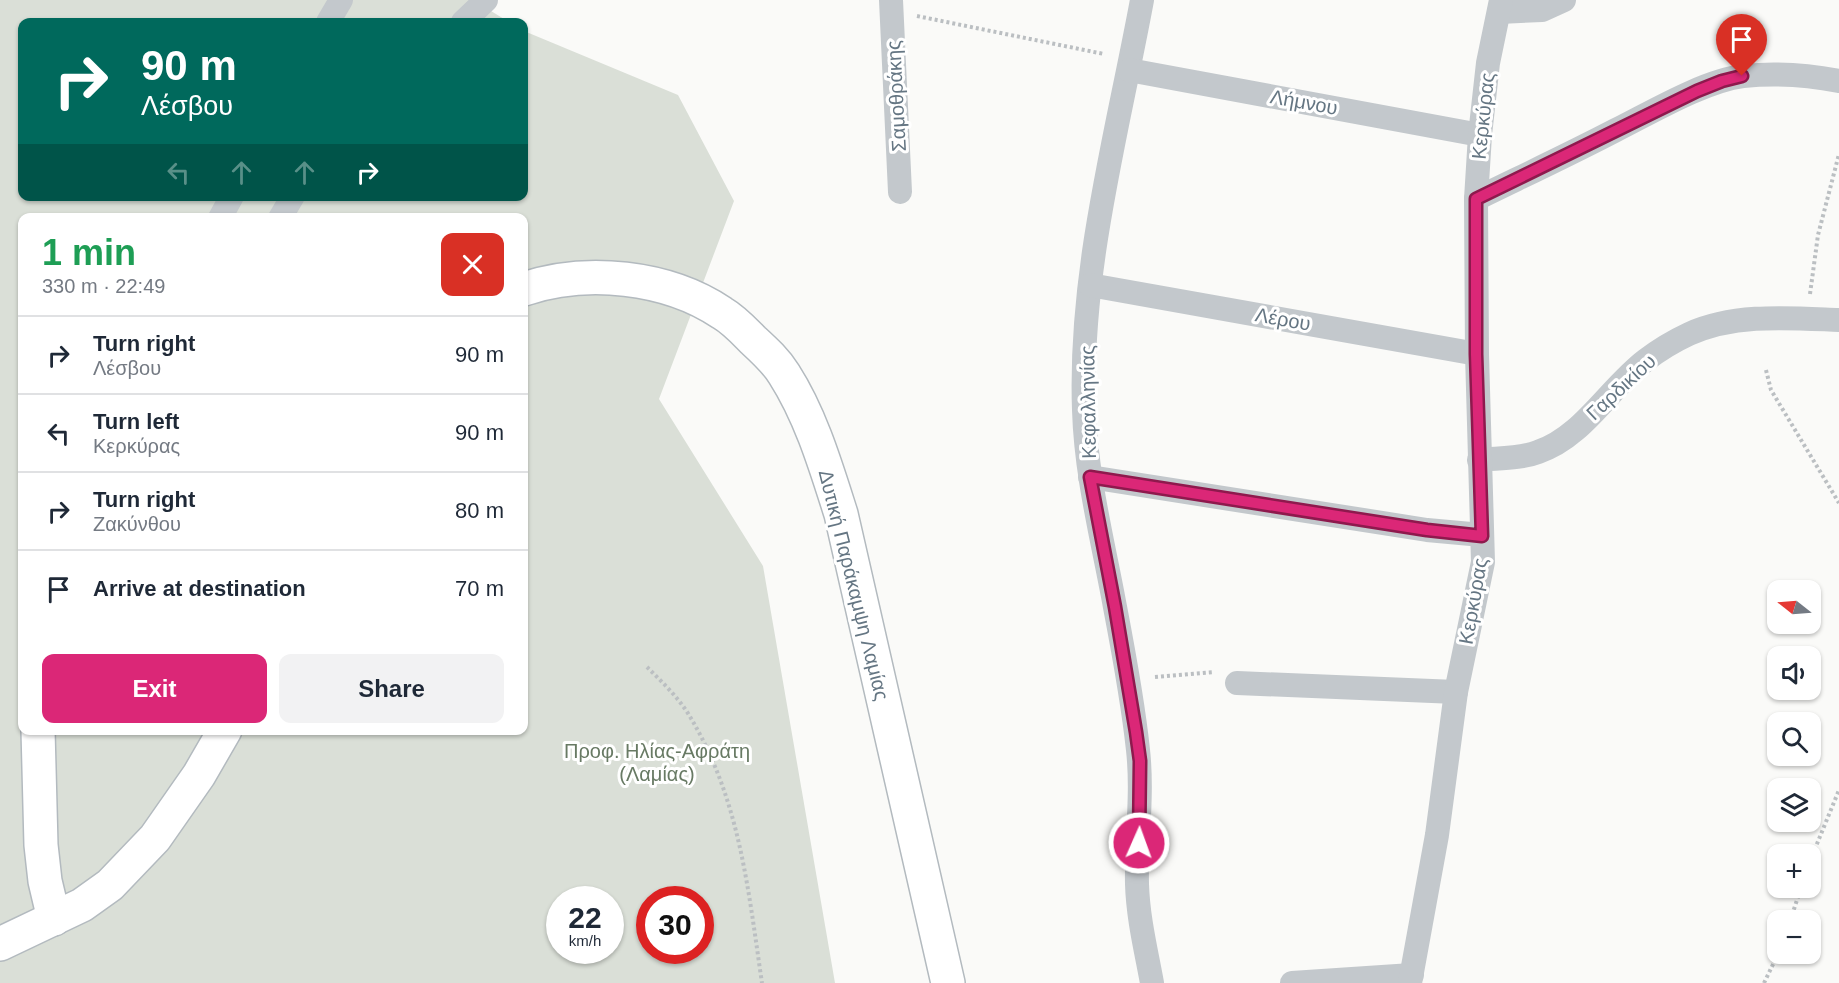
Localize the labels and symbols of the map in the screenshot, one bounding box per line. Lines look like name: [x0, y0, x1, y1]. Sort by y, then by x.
pin: [1716, 14, 1767, 76]
street label: Σαμοθράκης: [882, 39, 910, 152]
street label: Κερκύρας: [1468, 71, 1499, 160]
street label: Λήμνου: [1269, 85, 1339, 119]
street label: Λέρου: [1254, 303, 1312, 335]
street label: Κεφαλληνίας: [1076, 345, 1100, 459]
street label: Γαρδικίου: [1582, 350, 1660, 424]
street label: Δυτική Παράκαμψη Λαμίας: [815, 467, 893, 703]
street label: Κερκύρας: [1455, 556, 1491, 646]
north arrow: [1767, 580, 1821, 634]
park label: Προφ. Ηλίας-Αφράτη (Λαμίας): [564, 740, 750, 785]
position arrow: [1107, 811, 1171, 875]
speed limit sign: 30: [636, 886, 714, 964]

